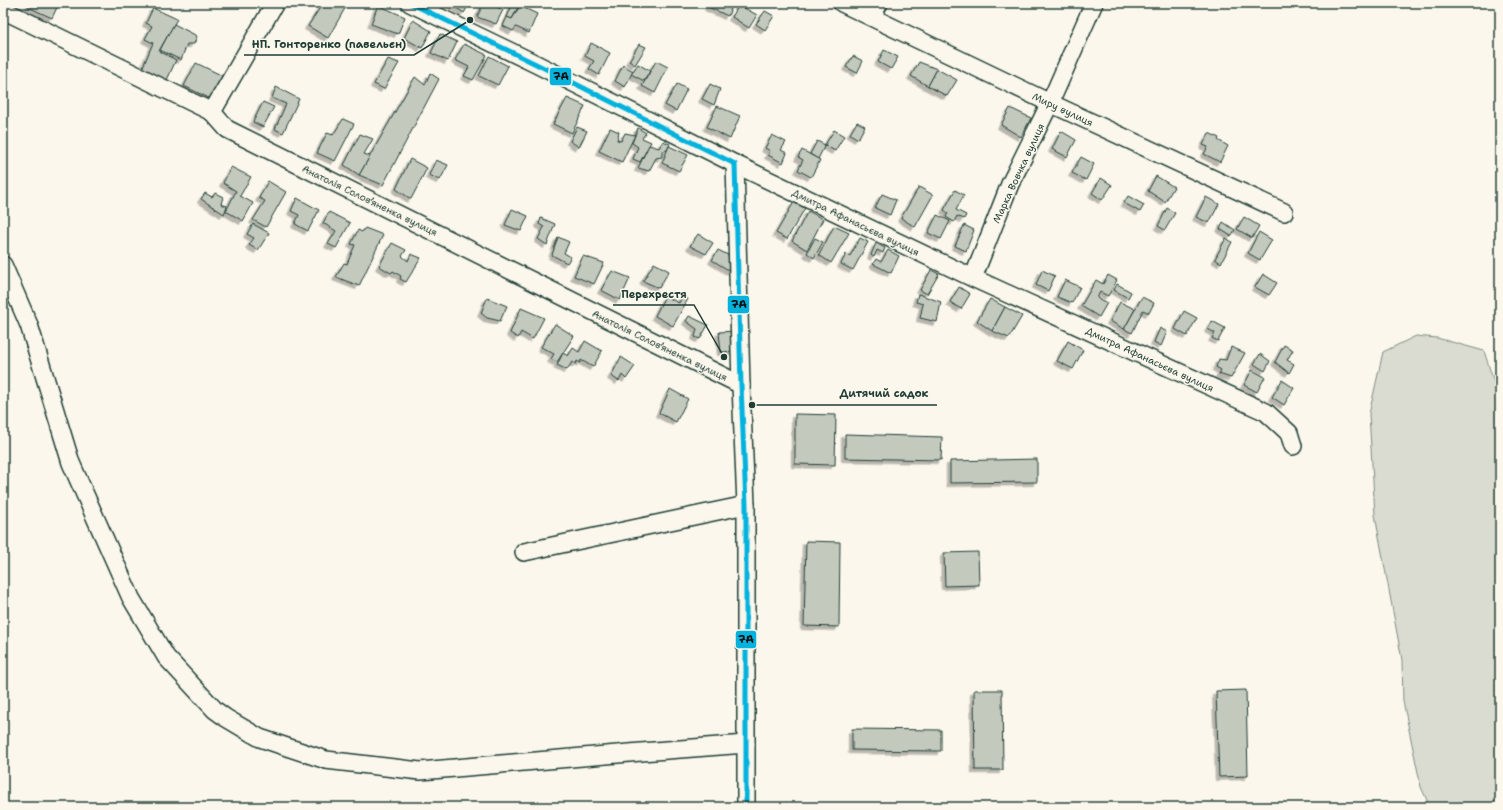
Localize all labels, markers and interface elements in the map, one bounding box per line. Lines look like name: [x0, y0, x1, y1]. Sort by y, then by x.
callout: НП. Гонторенко (павельєн): [244, 32, 414, 55]
text: НП. Гонторенко (павельєн): [252, 37, 406, 52]
line badge: 7А: [549, 67, 572, 86]
text: 7А: [553, 69, 570, 84]
street label: Миру вулиця: [1030, 90, 1095, 129]
street label: Марка Вовчка вулиця: [990, 121, 1047, 225]
street label: Анатолія Солов’яненка вулиця: [300, 162, 440, 239]
street label: Дмитра Афанасьєва вулиця: [790, 186, 921, 259]
callout: Перехрестя: [613, 282, 694, 305]
text: Перехрестя: [621, 287, 687, 302]
line badge: 7А: [727, 295, 750, 314]
text: 7А: [731, 297, 748, 312]
street label: Анатолія Солов’яненка вулиця: [590, 307, 730, 384]
street label: Дмитра Афанасьєва вулиця: [1084, 324, 1216, 395]
callout: Дитячий садок: [832, 382, 937, 405]
text: Дитячий садок: [839, 386, 929, 401]
line badge: 7А: [735, 630, 757, 649]
text: 7А: [738, 632, 755, 647]

